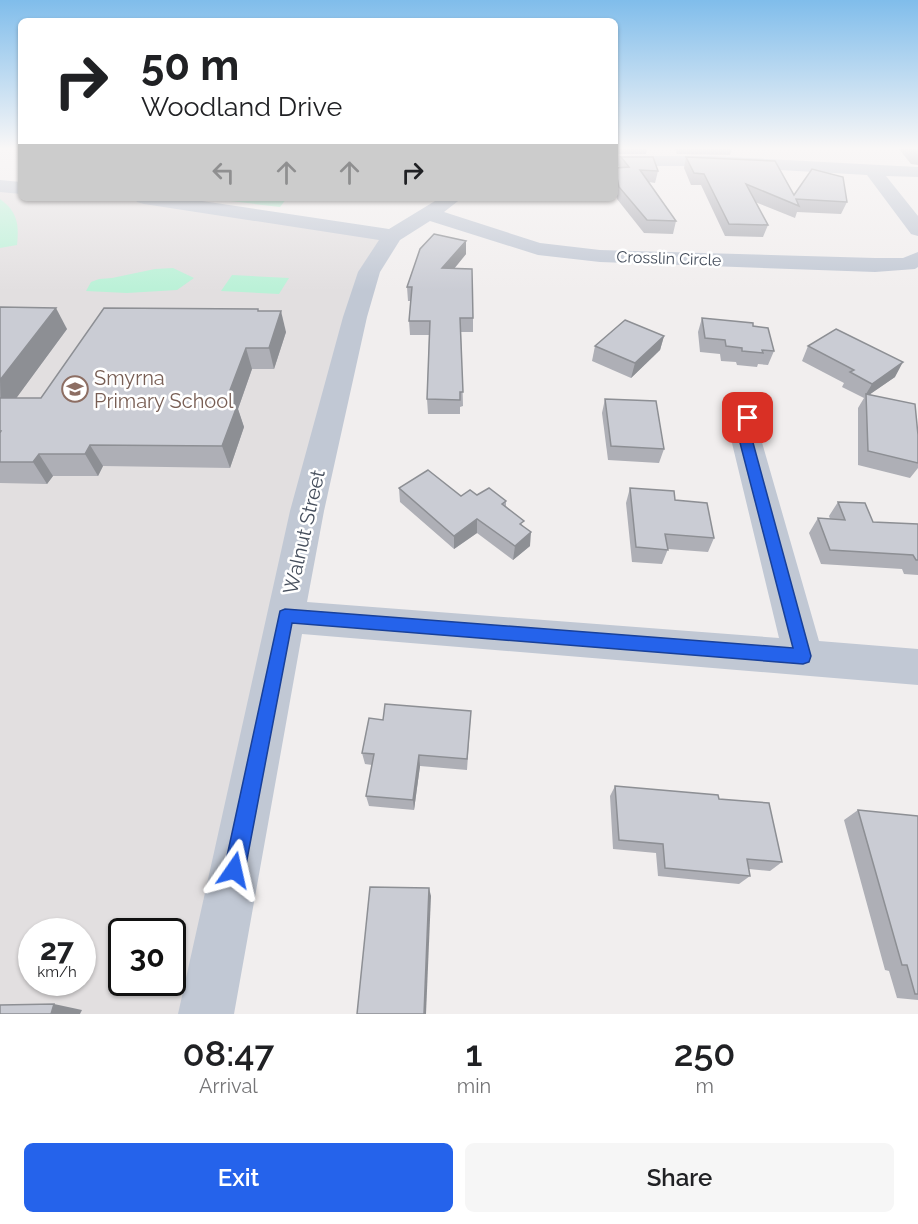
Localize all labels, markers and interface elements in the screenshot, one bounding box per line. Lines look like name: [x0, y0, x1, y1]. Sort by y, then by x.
text: 50 m: [141, 41, 239, 90]
icon: right: [42, 42, 120, 120]
text: Woodland Drive: [141, 91, 342, 122]
icon: left: [207, 156, 240, 189]
icon: ahead: [270, 156, 303, 189]
icon: ahead: [333, 156, 366, 189]
icon: right: [396, 156, 429, 189]
street label: Crosslin Circle: [616, 247, 722, 270]
place label: Smyrna Primary School: [94, 366, 234, 413]
school or university icon: Smyrna Primary School: [60, 374, 90, 404]
pin: [722, 392, 773, 443]
icon: arrive: [731, 401, 764, 434]
street label: Walnut Street: [278, 467, 330, 597]
position arrow: [202, 838, 266, 902]
speed limit sign: 30: [108, 918, 186, 996]
text: 27: [40, 932, 74, 967]
text: km/h: [37, 963, 77, 981]
text: 08:47: [183, 1032, 274, 1074]
text: 1: [466, 1032, 483, 1074]
text: 250: [674, 1032, 735, 1074]
text: Arrival: [199, 1074, 258, 1098]
text: min: [457, 1074, 491, 1098]
text: m: [695, 1074, 714, 1098]
button: Exit: [24, 1143, 453, 1212]
button: Share: [465, 1143, 894, 1212]

